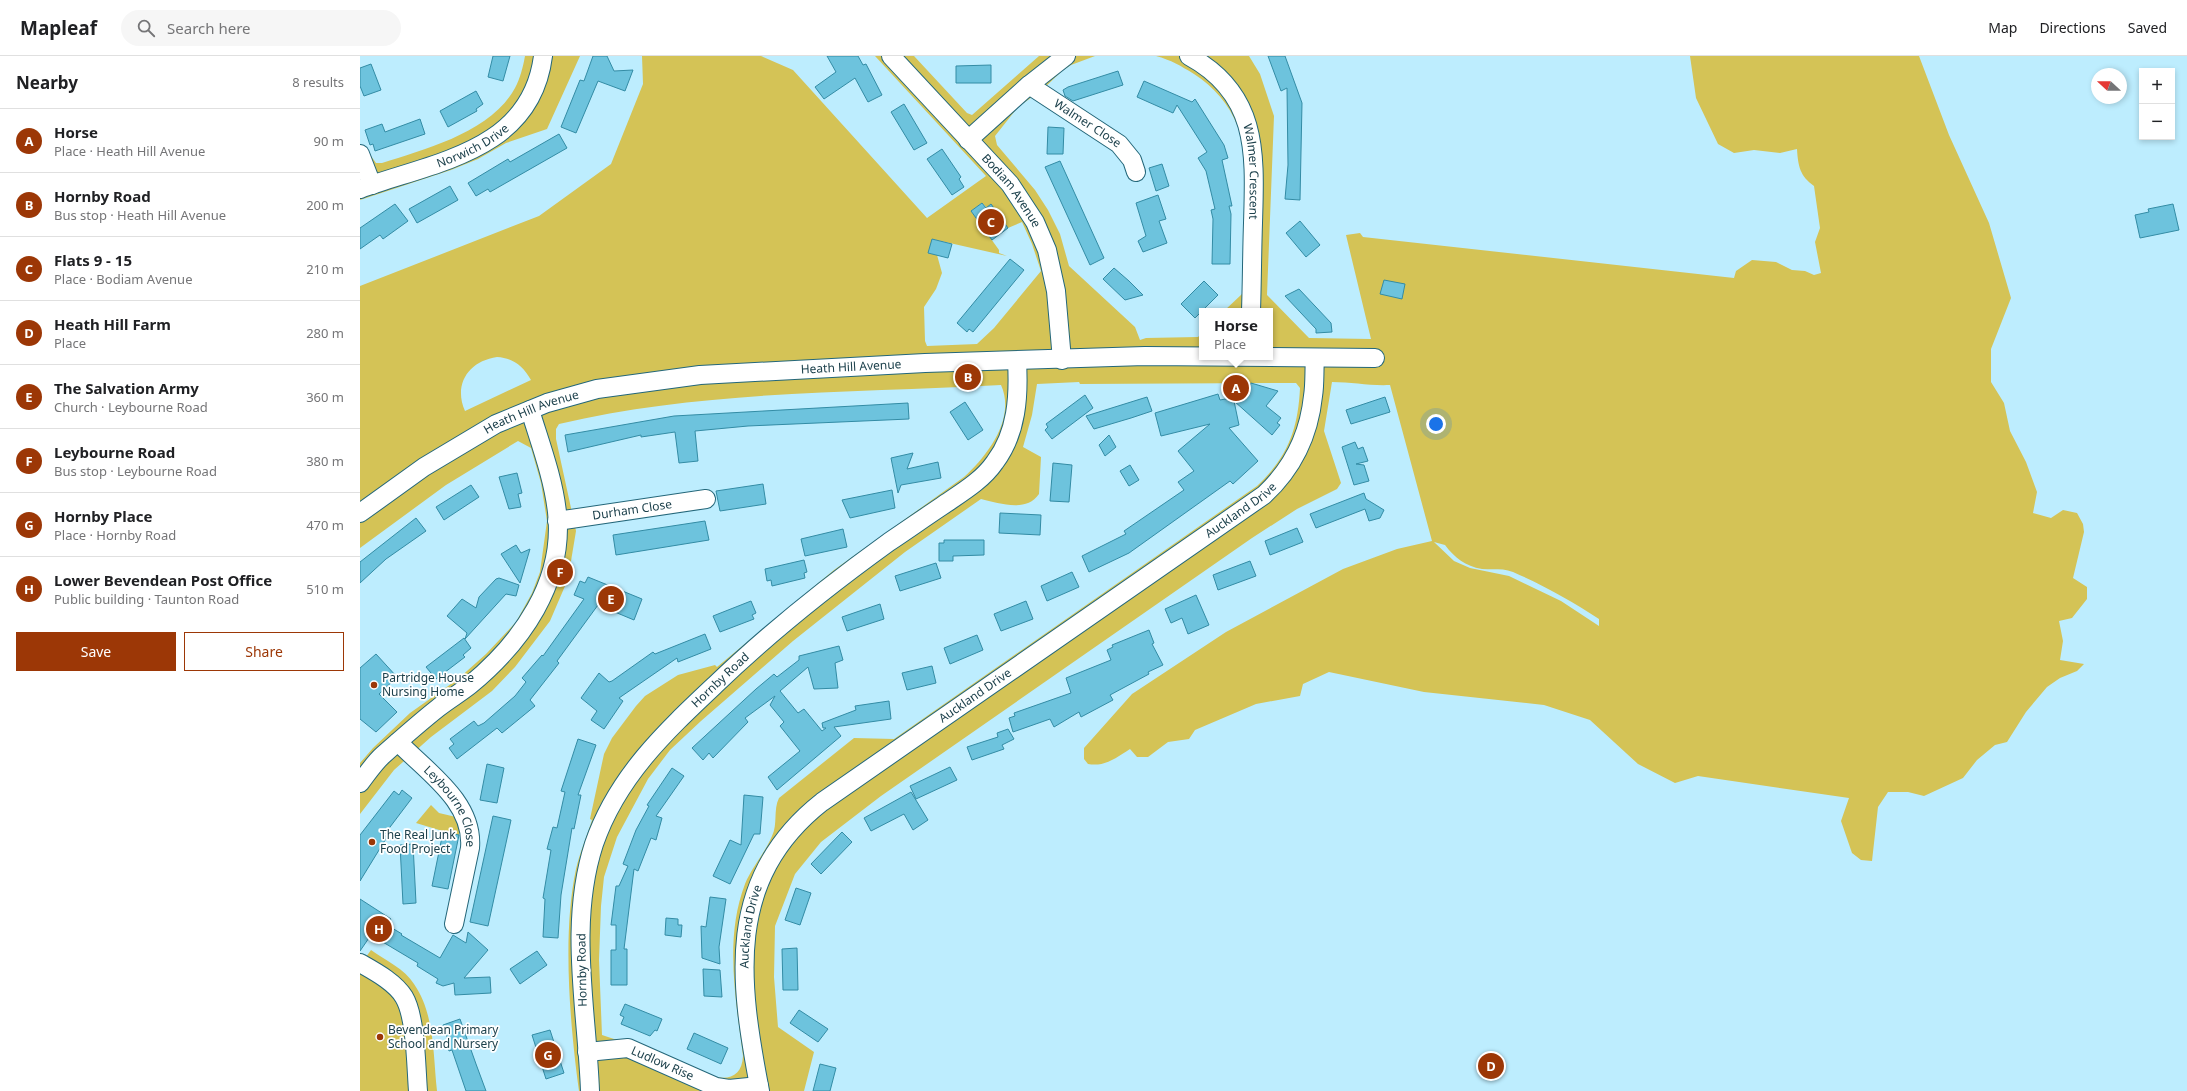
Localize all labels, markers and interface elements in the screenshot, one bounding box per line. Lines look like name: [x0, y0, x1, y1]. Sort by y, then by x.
search box: [121, 10, 401, 46]
text: Mapleaf: [20, 15, 97, 41]
icon: search: [135, 17, 157, 39]
text: Search here: [167, 18, 251, 38]
text: Map: [1988, 18, 2017, 37]
text: Directions: [2039, 18, 2106, 37]
text: Saved: [2128, 18, 2167, 37]
north arrow: [2091, 68, 2127, 104]
map controls: [2139, 68, 2175, 140]
button: +: [2139, 68, 2175, 104]
text: Nearby: [16, 71, 78, 94]
text: 8 results: [292, 73, 344, 91]
street label: Walmer Close: [1051, 95, 1125, 151]
button: −: [2139, 104, 2175, 140]
street label: Norwich Drive: [434, 120, 513, 171]
text: Horse: [54, 122, 98, 142]
street label: Walmer Crescent: [1239, 122, 1263, 220]
text: A: [25, 132, 34, 150]
text: 90 m: [314, 132, 344, 150]
text: Place · Heath Hill Avenue: [54, 142, 205, 160]
street label: Bodiam Avenue: [978, 150, 1045, 230]
text: Hornby Road: [54, 186, 151, 206]
text: B: [25, 196, 33, 214]
text: 200 m: [306, 196, 344, 214]
text: Bus stop · Heath Hill Avenue: [54, 206, 226, 224]
pin: C: [978, 207, 1004, 237]
text: Flats 9 - 15: [54, 250, 132, 270]
text: C: [25, 260, 33, 278]
text: 210 m: [306, 260, 344, 278]
text: Place · Bodiam Avenue: [54, 270, 192, 288]
popup: [1199, 308, 1273, 360]
text: Heath Hill Farm: [54, 314, 171, 334]
text: Horse: [1214, 315, 1258, 335]
text: D: [24, 324, 34, 342]
text: 280 m: [306, 324, 344, 342]
text: Place: [54, 334, 86, 352]
text: Place: [1214, 335, 1246, 353]
street label: Heath Hill Avenue: [800, 355, 902, 378]
pin: B: [955, 362, 981, 392]
pin: A: [1223, 373, 1249, 403]
text: The Salvation Army: [54, 378, 199, 398]
street label: Heath Hill Avenue: [480, 385, 581, 438]
text: E: [25, 388, 33, 406]
text: 360 m: [306, 388, 344, 406]
text: Church · Leybourne Road: [54, 398, 208, 416]
your location: [1426, 414, 1446, 434]
text: Leybourne Road: [54, 442, 175, 462]
text: F: [25, 452, 33, 470]
text: 380 m: [306, 452, 344, 470]
text: Bus stop · Leybourne Road: [54, 462, 217, 480]
street label: Auckland Drive: [1201, 478, 1280, 542]
street label: Durham Close: [591, 495, 673, 524]
text: Hornby Place: [54, 506, 152, 526]
text: G: [24, 516, 34, 534]
text: 470 m: [306, 516, 344, 534]
text: Place · Hornby Road: [54, 526, 176, 544]
pin: F: [547, 557, 573, 587]
text: Lower Bevendean Post Office: [54, 570, 272, 590]
text: H: [24, 580, 34, 598]
text: 510 m: [306, 580, 344, 598]
pin: E: [598, 584, 624, 614]
text: Public building · Taunton Road: [54, 590, 239, 608]
button: Save: [16, 632, 176, 671]
button: Share: [184, 632, 344, 671]
street label: Hornby Road: [687, 648, 753, 711]
street label: Auckland Drive: [935, 664, 1015, 726]
place label: Partridge House Nursing Home: [382, 669, 474, 700]
marker: Partridge House Nursing Home: [369, 680, 379, 690]
street label: Leybourne Close: [420, 762, 479, 847]
place label: The Real Junk Food Project: [380, 826, 456, 857]
marker: The Real Junk Food Project: [367, 837, 377, 847]
street label: Auckland Drive: [735, 882, 766, 969]
pin: H: [366, 914, 392, 944]
street label: Hornby Road: [572, 933, 591, 1007]
place label: Bevendean Primary School and Nursery: [388, 1021, 499, 1052]
marker: Bevendean Primary School and Nursery: [375, 1032, 385, 1042]
pin: G: [535, 1040, 561, 1070]
street label: Ludlow Rise: [629, 1042, 697, 1084]
pin: D: [1478, 1051, 1504, 1081]

